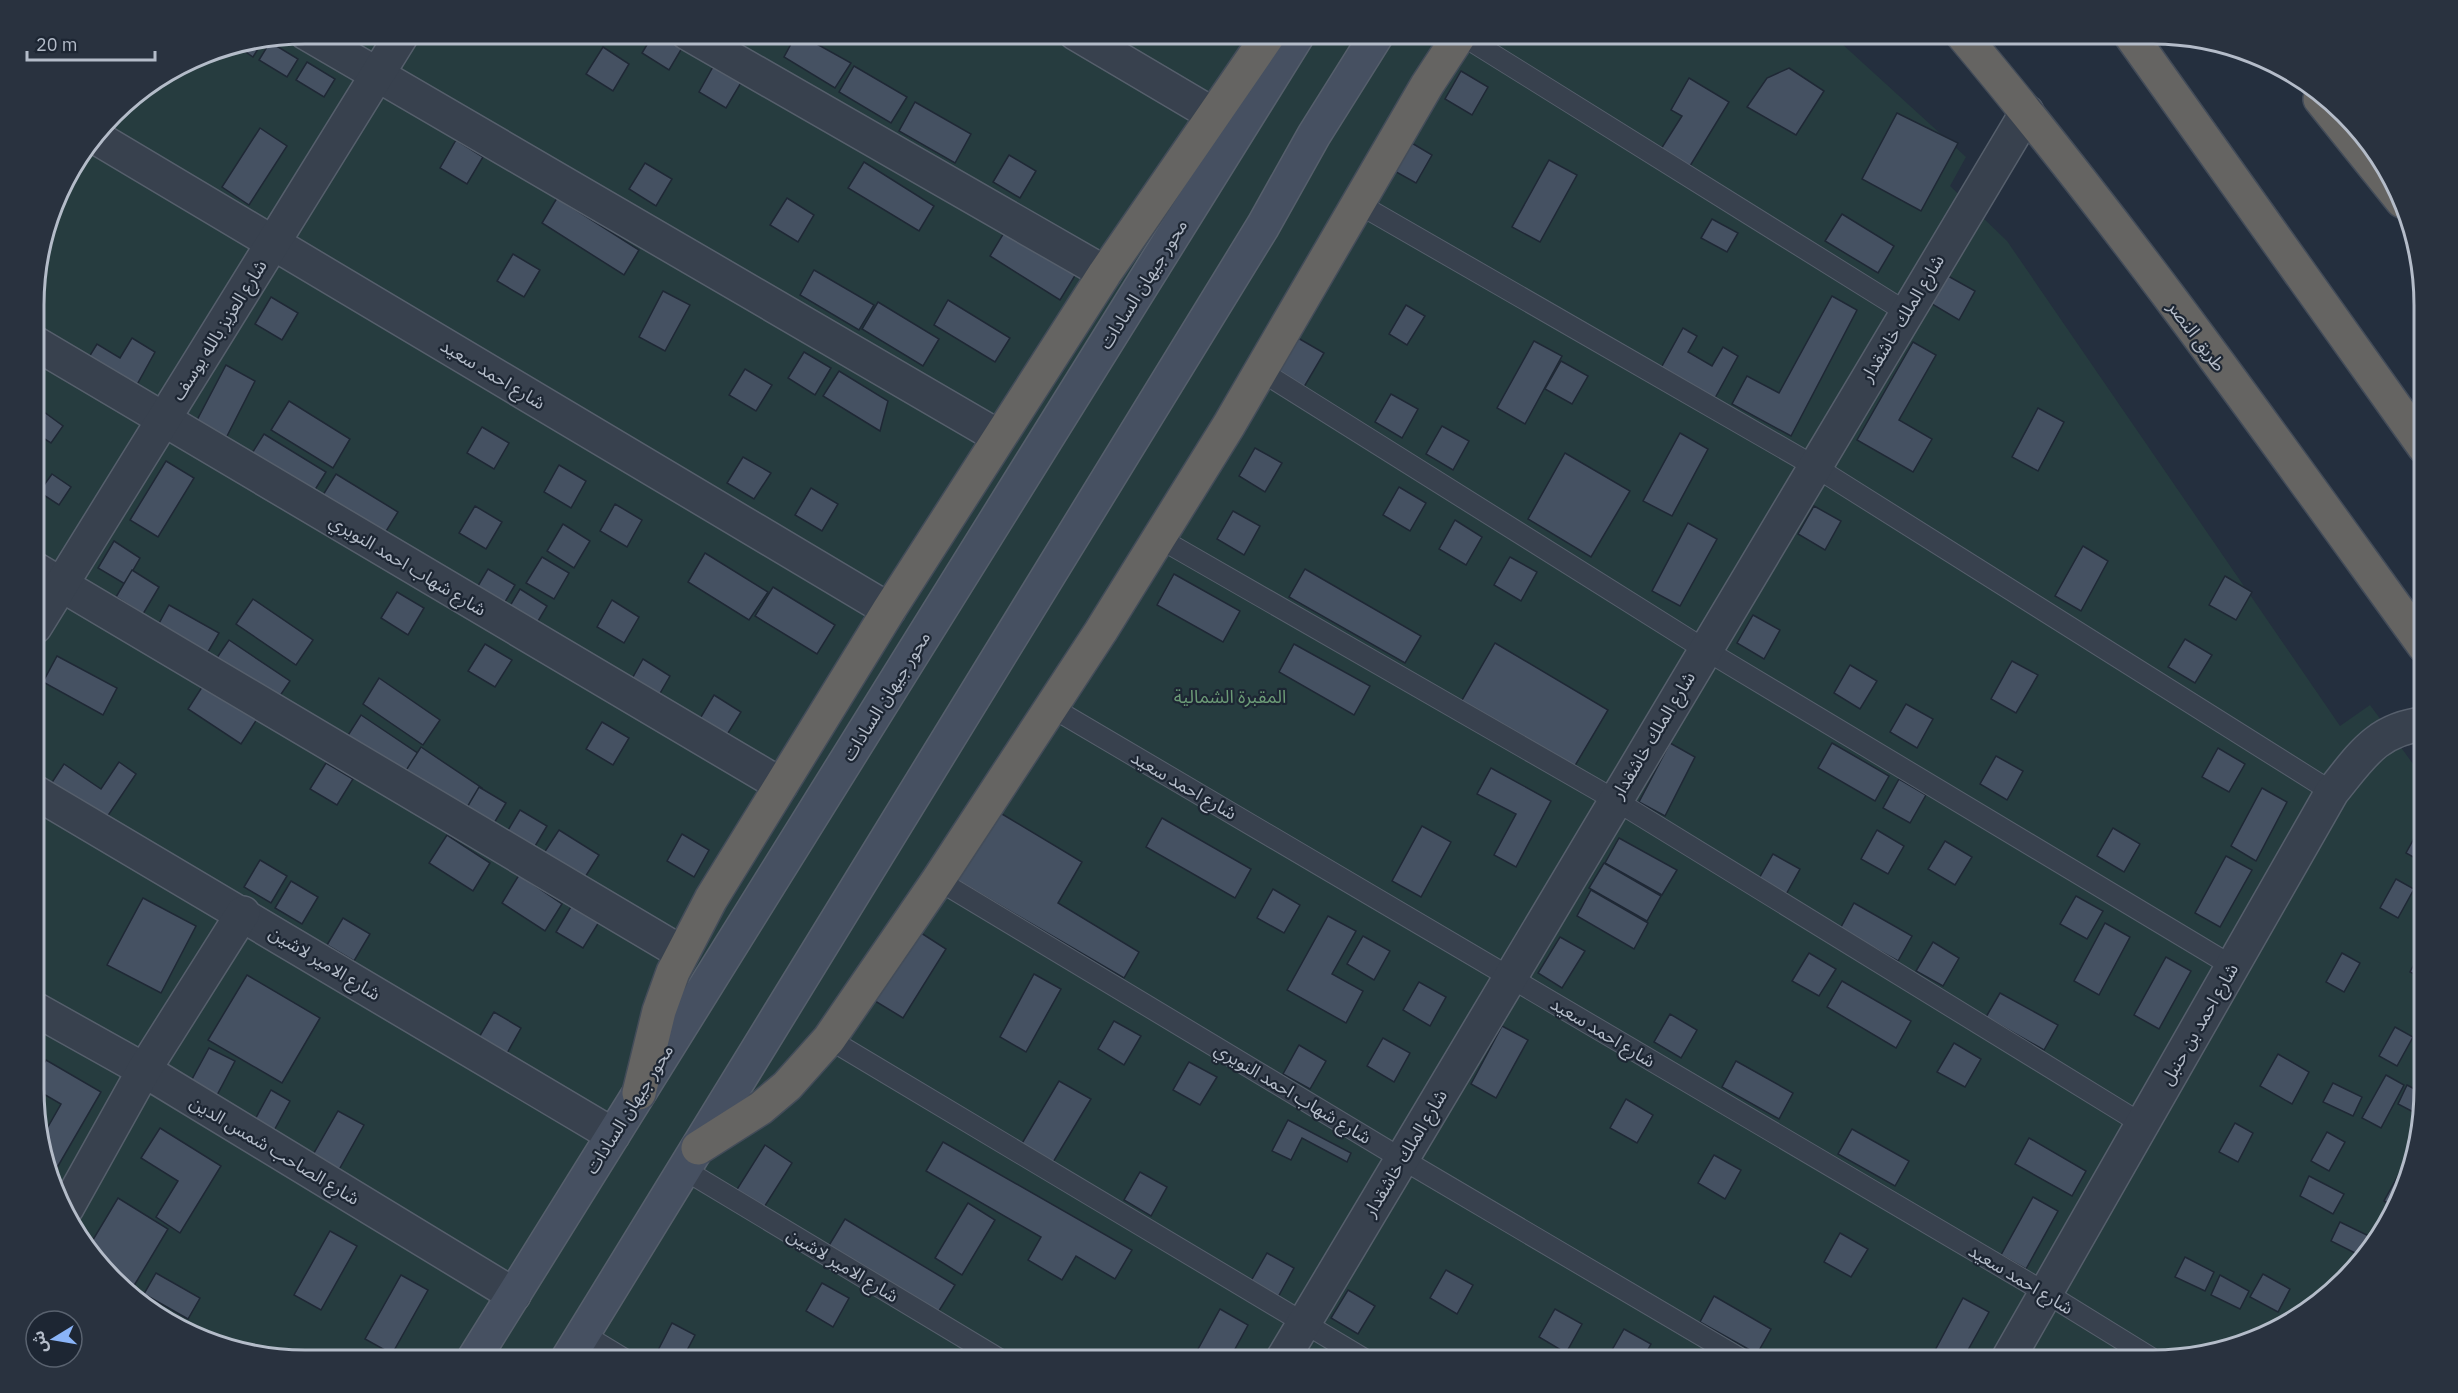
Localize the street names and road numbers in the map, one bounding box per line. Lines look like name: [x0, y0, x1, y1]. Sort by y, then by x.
street label: محور جيهان السادات: [1094, 215, 1192, 353]
street label: شارع الملك خاشقدار: [1854, 250, 1952, 388]
street label: شارع العزيز بالله يوسف: [166, 255, 274, 406]
street label: طريق النصر: [2162, 295, 2231, 376]
street label: شارع احمد سعيد: [435, 334, 550, 417]
street label: شارع شهاب احمد النويري: [324, 509, 491, 623]
street label: محور جيهان السادات: [837, 627, 935, 765]
street label: شارع الملك خاشقدار: [1605, 667, 1703, 805]
street label: شارع احمد سعيد: [1126, 745, 1241, 827]
street label: شارع الامير لاشين: [263, 921, 385, 1008]
street label: شارع احمد بن حنبل: [2155, 959, 2246, 1090]
street label: شارع احمد سعيد: [1545, 992, 1660, 1075]
street label: شارع شهاب احمد النويري: [1209, 1037, 1376, 1151]
street label: محور جيهان السادات: [580, 1040, 678, 1178]
street label: شارع الملك خاشقدار: [1357, 1085, 1455, 1223]
street label: شارع الصاحب شمس الدين: [184, 1090, 364, 1212]
street label: شارع الامير لاشين: [781, 1223, 903, 1310]
street label: شارع احمد سعيد: [1963, 1239, 2078, 1322]

